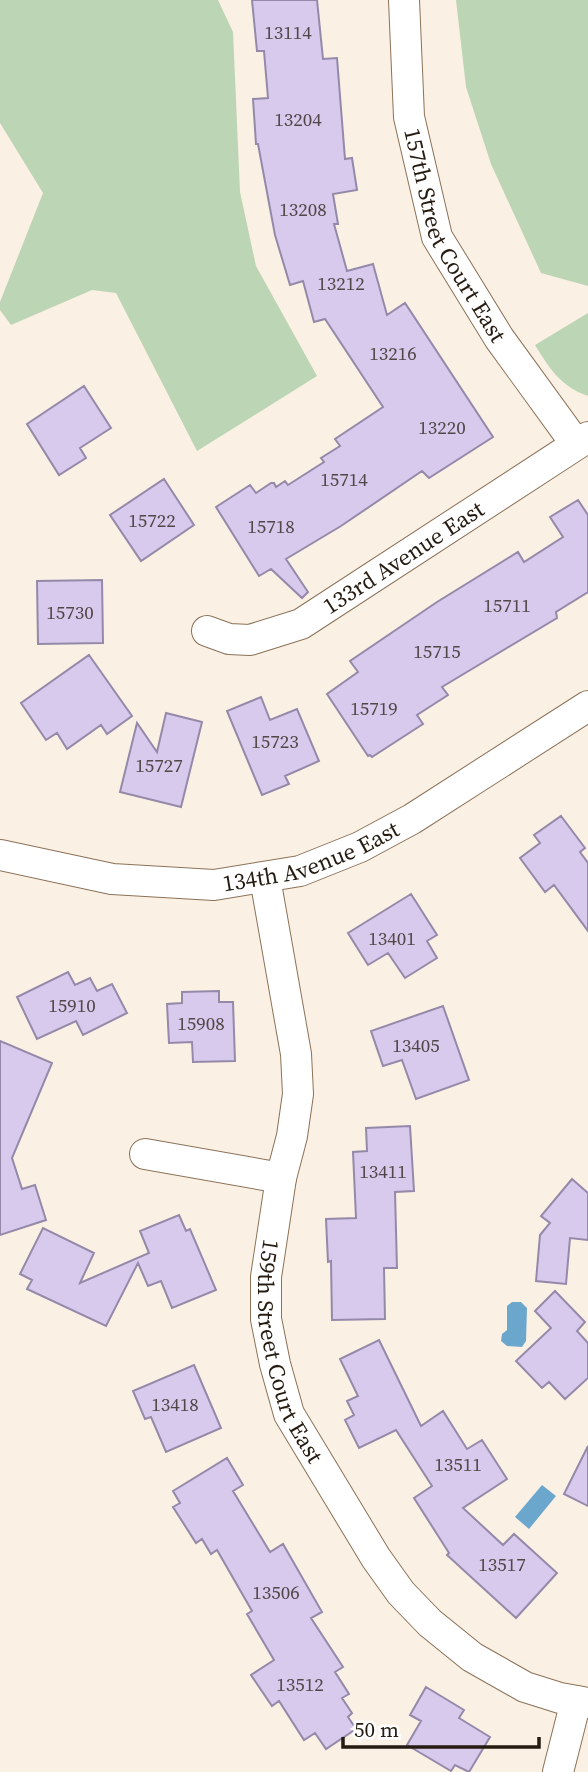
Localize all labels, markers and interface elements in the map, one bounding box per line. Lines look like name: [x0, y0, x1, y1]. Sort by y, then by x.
house number: 13114: [264, 19, 312, 45]
house number: 13204: [274, 106, 322, 132]
street label: 157th Street Court East: [396, 125, 514, 349]
house number: 13208: [279, 196, 327, 222]
house number: 13212: [317, 270, 365, 296]
house number: 13216: [369, 340, 417, 366]
house number: 13220: [418, 414, 466, 440]
house number: 15714: [320, 466, 368, 492]
street label: 133rd Avenue East: [317, 493, 491, 622]
house number: 15722: [128, 507, 176, 533]
house number: 15718: [247, 513, 295, 539]
house number: 15711: [483, 592, 531, 618]
house number: 15730: [46, 599, 94, 625]
house number: 15715: [413, 638, 461, 664]
house number: 15719: [350, 695, 398, 721]
house number: 15723: [251, 728, 299, 754]
house number: 15727: [135, 752, 183, 778]
street label: 134th Avenue East: [220, 813, 405, 899]
house number: 13401: [368, 925, 416, 951]
house number: 15910: [48, 992, 96, 1018]
house number: 15908: [177, 1010, 225, 1036]
house number: 13405: [392, 1032, 440, 1058]
house number: 13411: [359, 1158, 407, 1184]
street label: 159th Street Court East: [250, 1237, 331, 1470]
house number: 13418: [151, 1391, 199, 1417]
house number: 13511: [434, 1451, 482, 1477]
house number: 13517: [478, 1551, 526, 1577]
house number: 13506: [252, 1579, 300, 1605]
house number: 13512: [276, 1671, 324, 1697]
scale bar: [343, 1706, 539, 1750]
text: 50 m: [354, 1715, 399, 1744]

